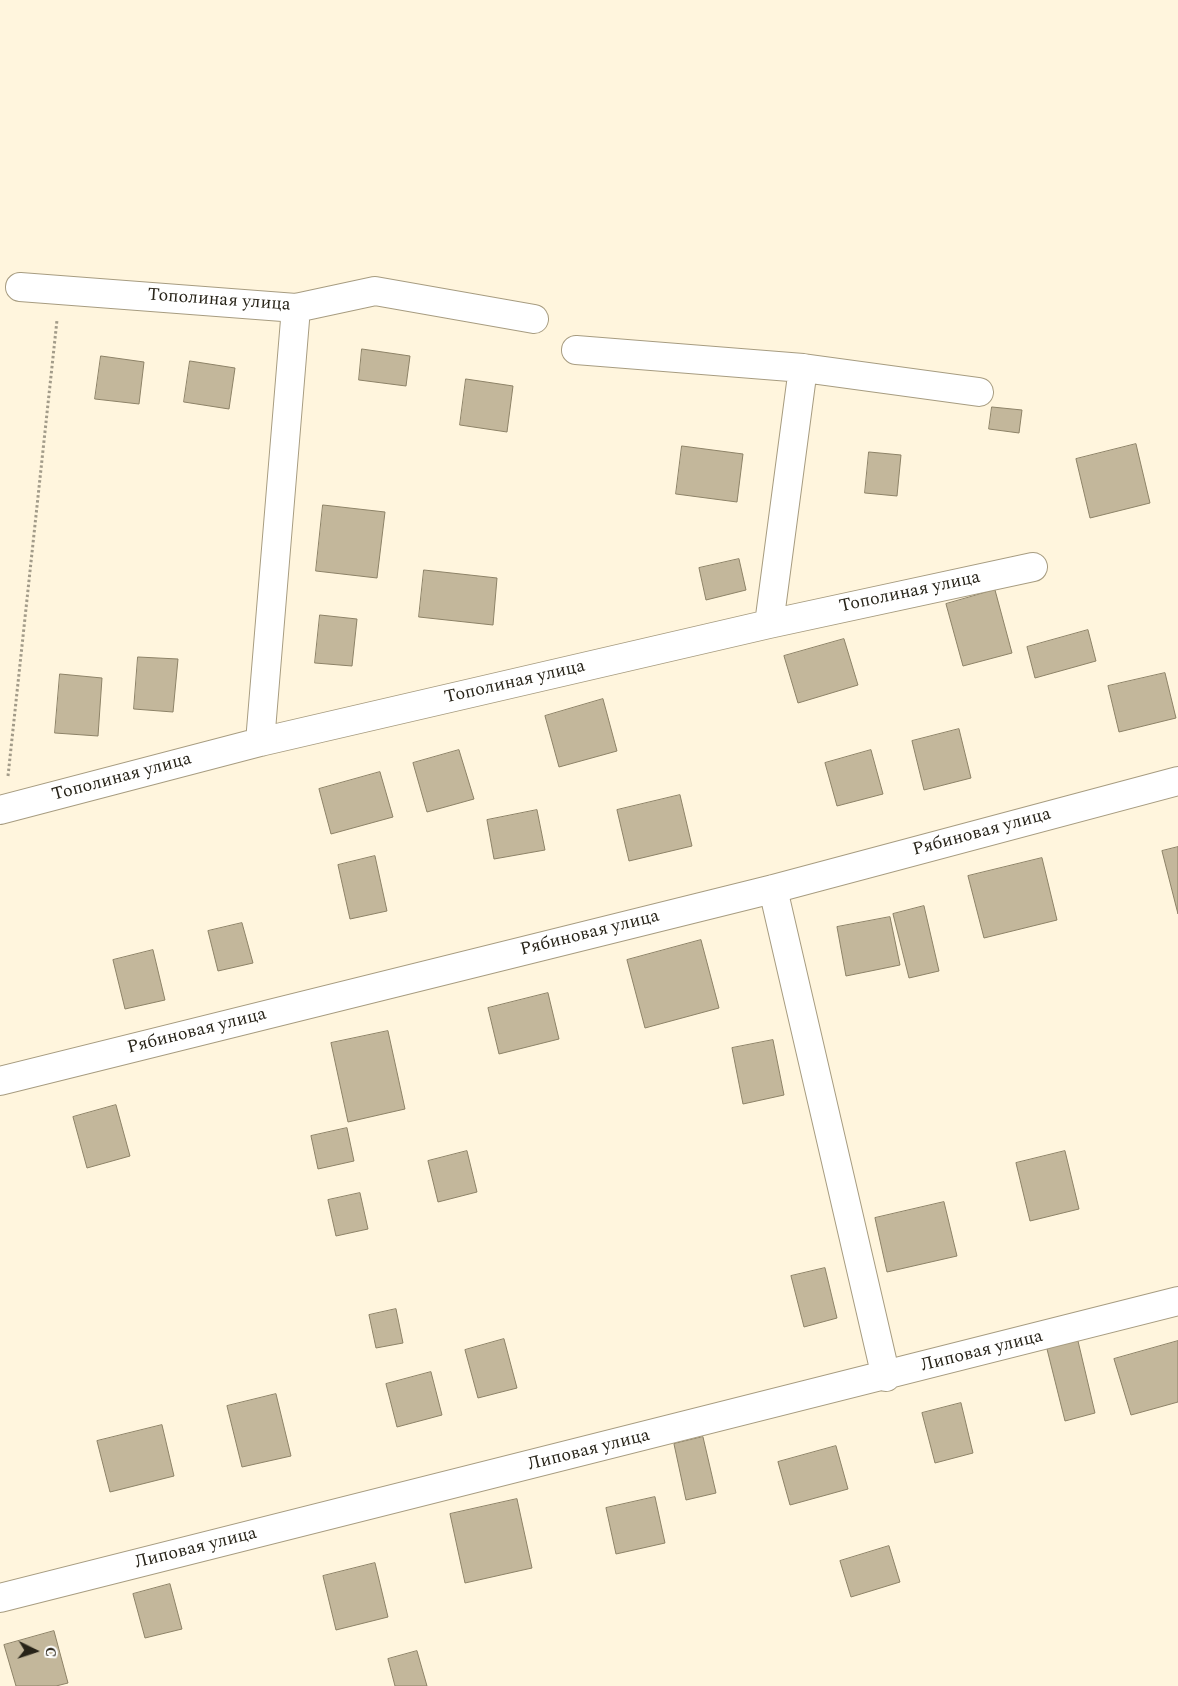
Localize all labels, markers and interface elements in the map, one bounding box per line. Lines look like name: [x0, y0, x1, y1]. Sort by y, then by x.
street label: Тополиная улица: [147, 285, 291, 317]
street label: Тополиная улица: [838, 568, 982, 618]
street label: Тополиная улица: [443, 656, 587, 710]
street label: Тополиная улица: [50, 749, 194, 807]
street label: Рябиновая улица: [910, 804, 1054, 862]
street label: Рябиновая улица: [518, 906, 662, 962]
street label: Рябиновая улица: [125, 1004, 269, 1060]
street label: Липовая улица: [919, 1326, 1045, 1378]
street label: Липовая улица: [526, 1425, 652, 1477]
street label: Липовая улица: [133, 1523, 259, 1575]
north arrow: [10, 1626, 60, 1676]
text: С: [40, 1646, 61, 1658]

